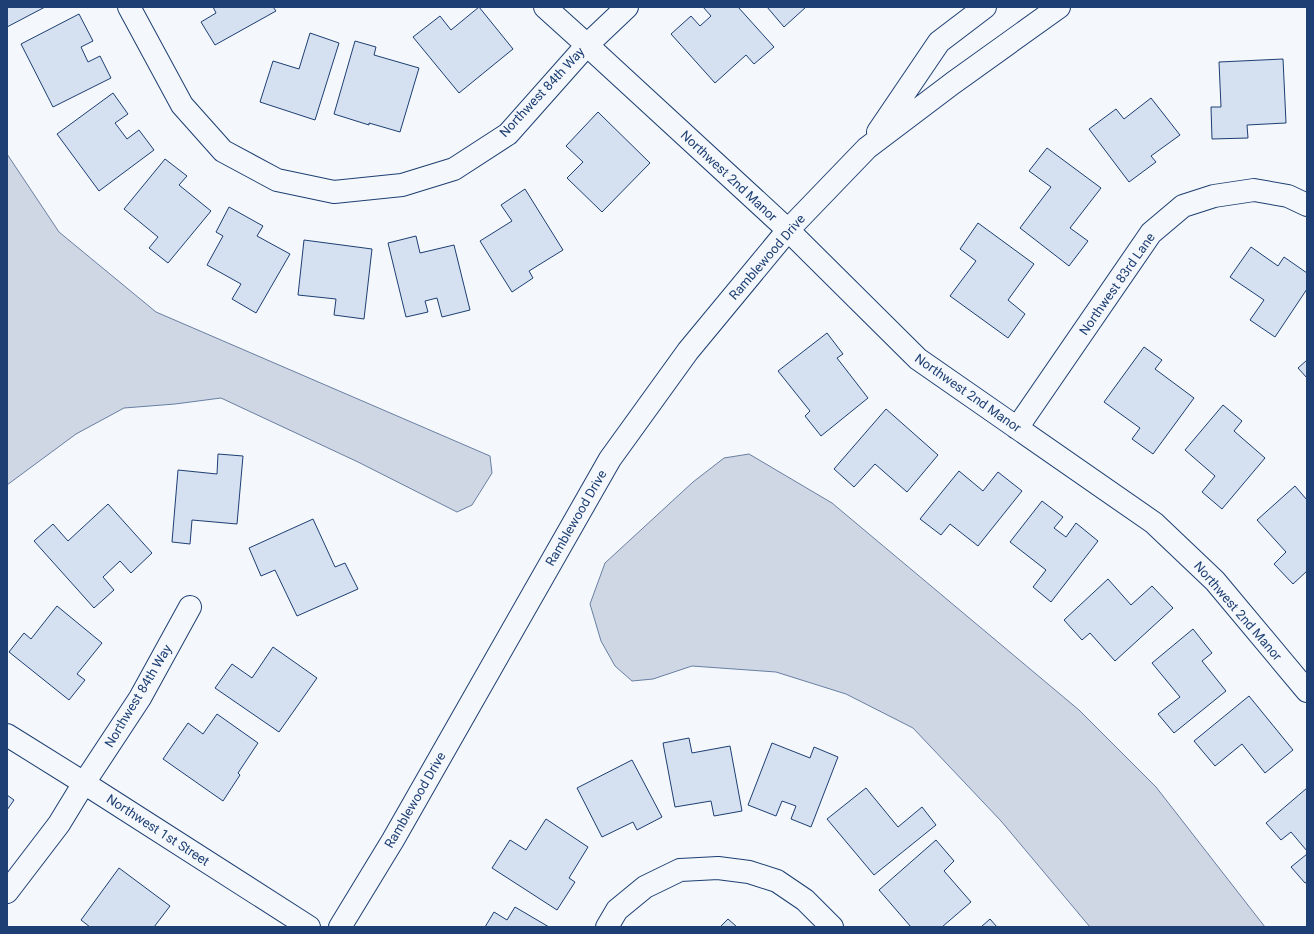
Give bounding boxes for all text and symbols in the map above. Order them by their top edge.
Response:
street label: Northwest 84th Way [496,44,588,140]
street label: Northwest 2nd Manor [678,128,781,225]
street label: Ramblewood Drive [726,211,808,303]
street label: Northwest 83rd Lane [1076,230,1158,338]
street label: Northwest 2nd Manor [912,351,1024,436]
street label: Ramblewood Drive [542,467,610,569]
street label: Northwest 2nd Manor [1191,558,1285,664]
street label: Northwest 84th Way [101,642,175,750]
street label: Ramblewood Drive [381,749,449,851]
street label: Northwest 1st Street [104,791,212,869]

